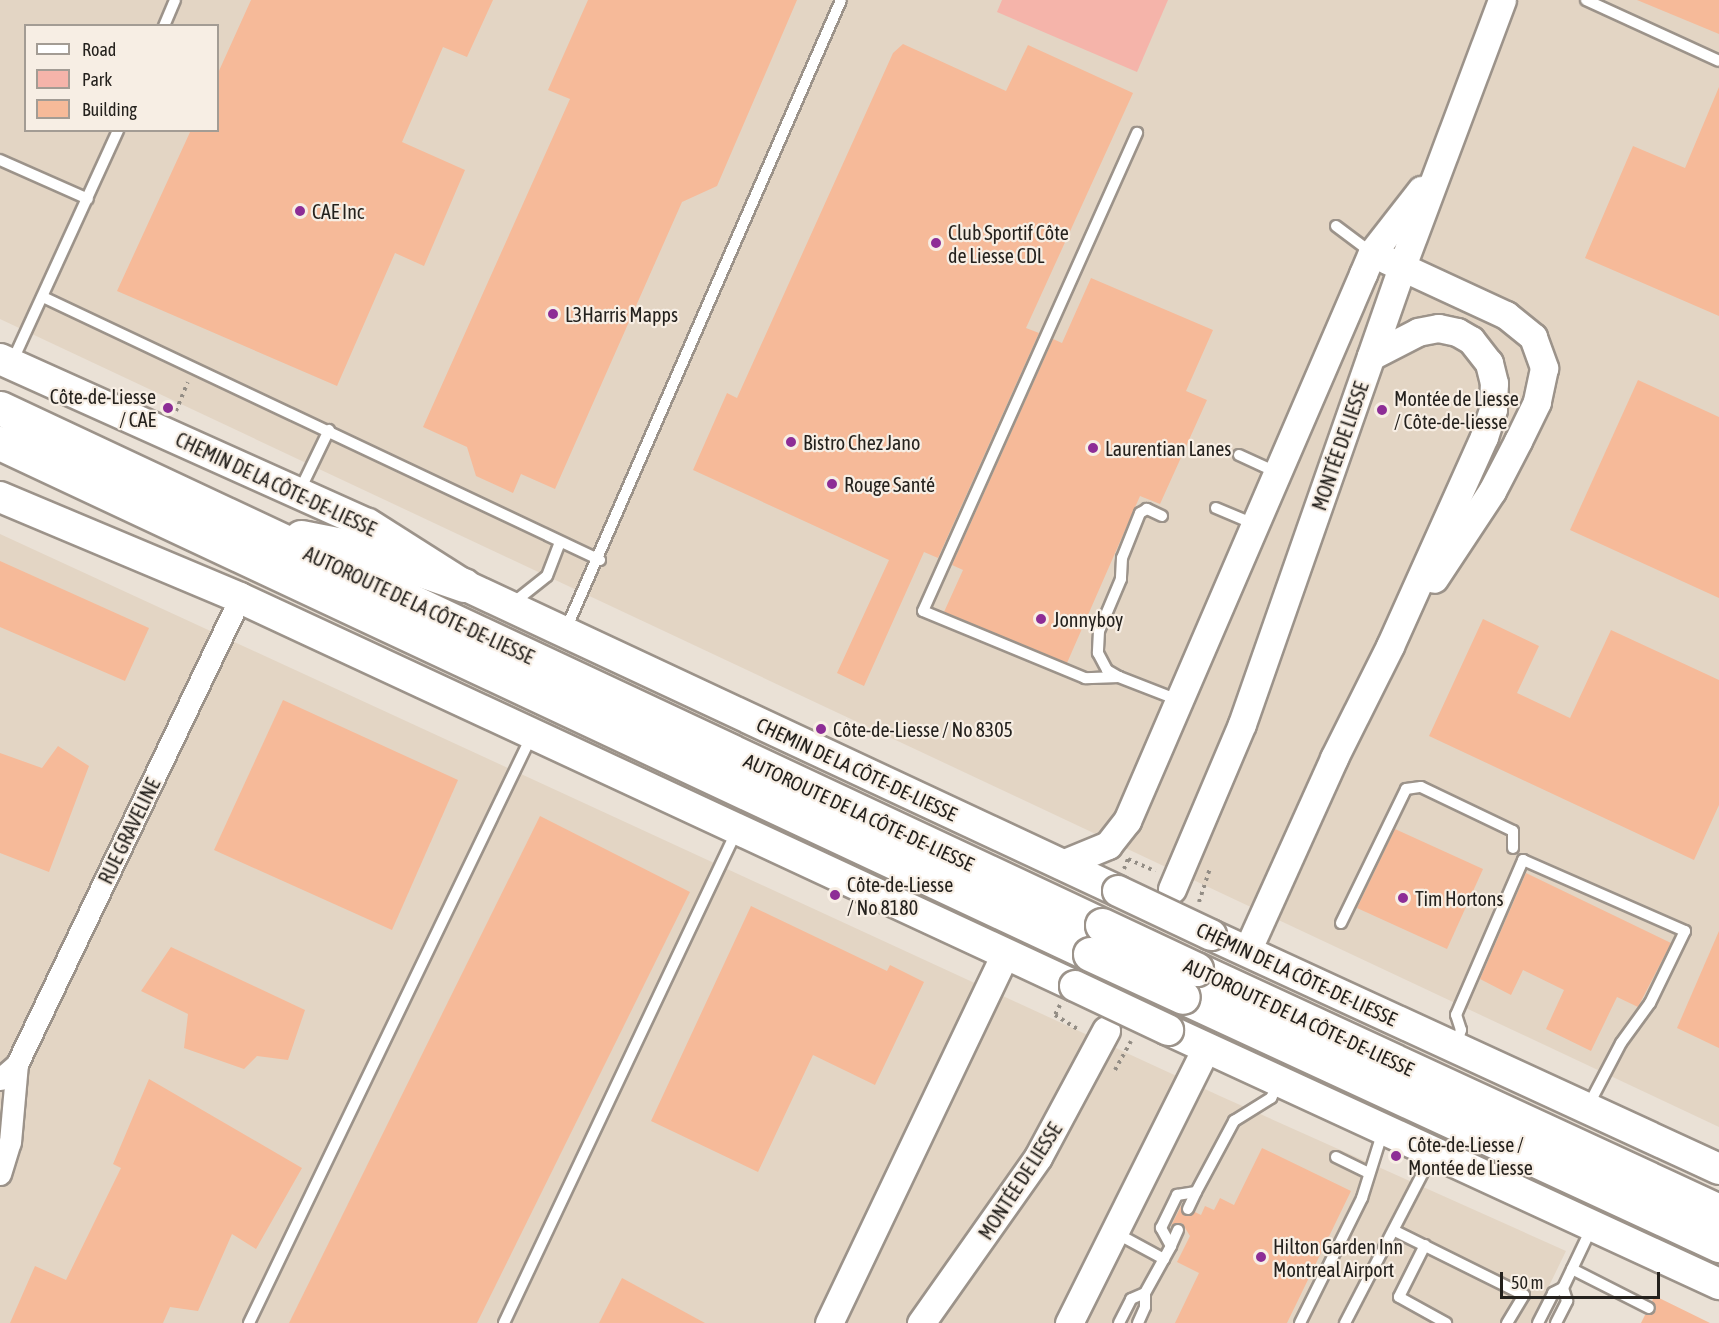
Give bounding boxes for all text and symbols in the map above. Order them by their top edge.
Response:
legend [24,24,219,132]
text: Road [82,39,116,60]
text: Park [82,69,112,90]
text: Building [82,99,137,120]
place label: CAE Inc [312,199,364,223]
marker: CAE Inc [293,204,307,218]
place label: Club Sportif Côte de Liesse CDL [948,220,1069,267]
marker: Club Sportif Côte de Liesse CDL [929,236,943,250]
place label: L3Harris Mapps [565,302,678,326]
marker: L3Harris Mapps [546,307,560,321]
street label: MONTÉE DE LIESSE [1307,378,1373,514]
place label: Côte-de-Liesse / CAE [50,384,156,431]
place label: Montée de Liesse / Côte-de-liesse [1394,386,1519,433]
marker: Côte-de-Liesse / CAE [161,401,175,415]
marker: Montée de Liesse / Côte-de-liesse [1375,403,1389,417]
street label: CHEMIN DE LA CÔTE-DE-LIESSE [172,427,380,541]
place label: Bistro Chez Jano [803,430,920,454]
marker: Bistro Chez Jano [784,435,798,449]
place label: Laurentian Lanes [1105,436,1231,460]
marker: Laurentian Lanes [1086,441,1100,455]
place label: Rouge Santé [844,472,935,496]
marker: Rouge Santé [825,477,839,491]
street label: AUTOROUTE DE LA CÔTE-DE-LIESSE [300,541,538,669]
place label: Jonnyboy [1053,607,1123,631]
marker: Jonnyboy [1034,612,1048,626]
street label: CHEMIN DE LA CÔTE-DE-LIESSE [753,712,961,826]
place label: Côte-de-Liesse / No 8305 [833,717,1013,741]
marker: Côte-de-Liesse / No 8305 [814,722,828,736]
street label: AUTOROUTE DE LA CÔTE-DE-LIESSE [740,748,978,876]
street label: RUE GRAVELINE [93,774,165,888]
place label: Côte-de-Liesse / No 8180 [847,872,953,919]
place label: Tim Hortons [1415,886,1504,910]
marker: Côte-de-Liesse / No 8180 [828,888,842,902]
marker: Tim Hortons [1396,891,1410,905]
street label: CHEMIN DE LA CÔTE-DE-LIESSE [1193,917,1401,1031]
street label: AUTOROUTE DE LA CÔTE-DE-LIESSE [1180,953,1418,1081]
street label: MONTÉE DE LIESSE [973,1118,1067,1244]
place label: Côte-de-Liesse / Montée de Liesse [1408,1132,1533,1179]
marker: Côte-de-Liesse / Montée de Liesse [1389,1149,1403,1163]
place label: Hilton Garden Inn Montreal Airport [1273,1234,1403,1281]
marker: Hilton Garden Inn Montreal Airport [1254,1250,1268,1264]
scale bar [1503,1260,1664,1298]
text: 50 m [1511,1272,1543,1293]

